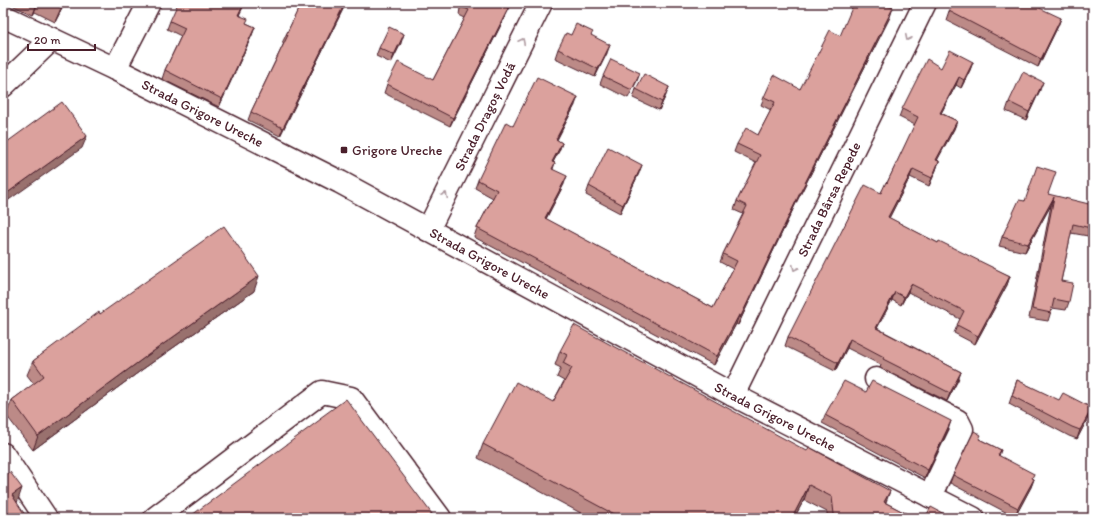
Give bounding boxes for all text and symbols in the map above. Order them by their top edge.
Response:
scale bar [28,26,95,52]
text: 20 m [34,33,61,47]
one-way arrow [905,34,913,41]
one-way arrow [517,38,525,45]
street label: Strada Dragoș Vodă [450,58,519,174]
street label: Strada Grigore Ureche [139,75,267,151]
street label: Strada Bârsa Repede [794,139,864,259]
place label: Grigore Ureche [352,142,443,159]
marker: Grigore Ureche [339,145,349,155]
one-way arrow [440,192,448,199]
street label: Strada Grigore Ureche [427,224,553,303]
one-way arrow [792,263,800,271]
street label: Strada Grigore Ureche [712,378,839,455]

